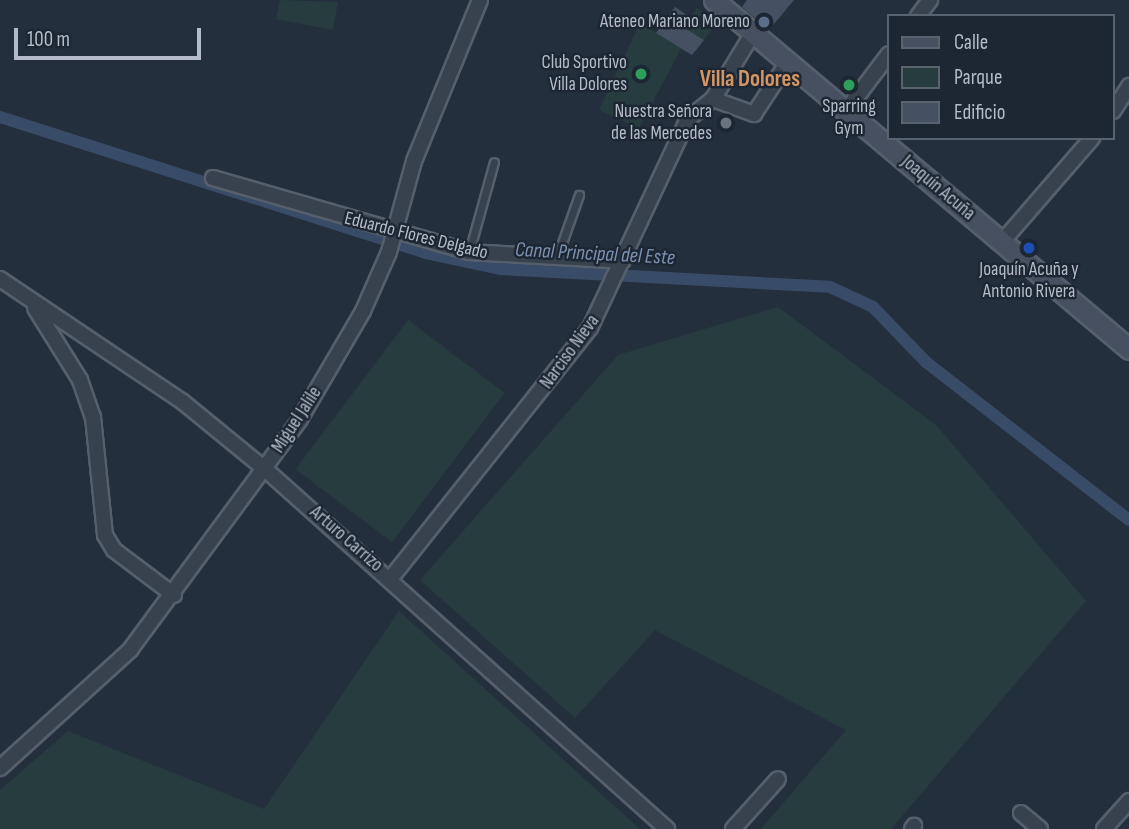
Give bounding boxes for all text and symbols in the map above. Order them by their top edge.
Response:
place label: Ateneo Mariano Moreno [600,11,750,33]
scale bar [18,14,205,58]
marker: Ateneo Mariano Moreno [756,14,772,30]
legend [888,14,1115,140]
text: 100 m [27,27,70,52]
text: Calle [954,30,988,55]
place label: Club Sportivo Villa Dolores [541,52,627,96]
district label: Villa Dolores [700,65,800,93]
text: Parque [954,65,1002,90]
marker: Club Sportivo Villa Dolores [633,66,649,82]
marker: Sparring Gym [841,77,857,93]
place label: Sparring Gym [822,96,876,140]
text: Edificio [954,100,1005,125]
place label: Nuestra Señora de las Mercedes [611,101,712,145]
marker: Nuestra Señora de las Mercedes [718,115,734,131]
street label: Joaquín Acuña [897,151,979,225]
street label: Eduardo Flores Delgado [342,207,490,265]
water label: Canal Principal del Este [514,237,676,271]
marker: Joaquín Acuña y Antonio Rivera [1021,240,1037,256]
place label: Joaquín Acuña y Antonio Rivera [979,259,1079,303]
street label: Narciso Nieva [535,310,605,394]
street label: Miguel Jalile [267,383,327,457]
street label: Arturo Carrizo [305,501,387,577]

